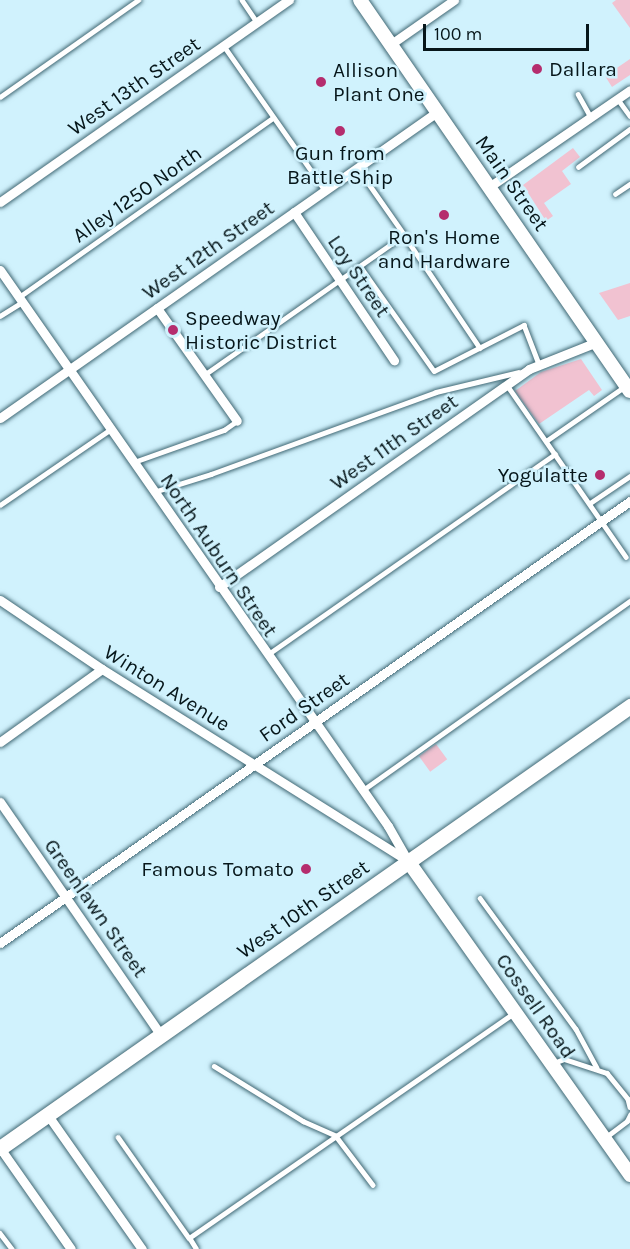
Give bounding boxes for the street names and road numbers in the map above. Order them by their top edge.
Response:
street label: West 13th Street [63,31,205,141]
street label: Main Street [470,130,554,236]
street label: Alley 1250 North [68,140,206,248]
street label: West 12th Street [137,195,279,305]
street label: Loy Street [322,230,396,322]
street label: West 11th Street [325,389,463,495]
street label: North Auburn Street [155,468,283,642]
street label: Winton Avenue [99,639,235,737]
street label: Ford Street [254,667,354,747]
street label: Greenlawn Street [39,834,153,982]
street label: West 10th Street [232,854,374,964]
street label: Cossell Road [491,949,581,1063]

